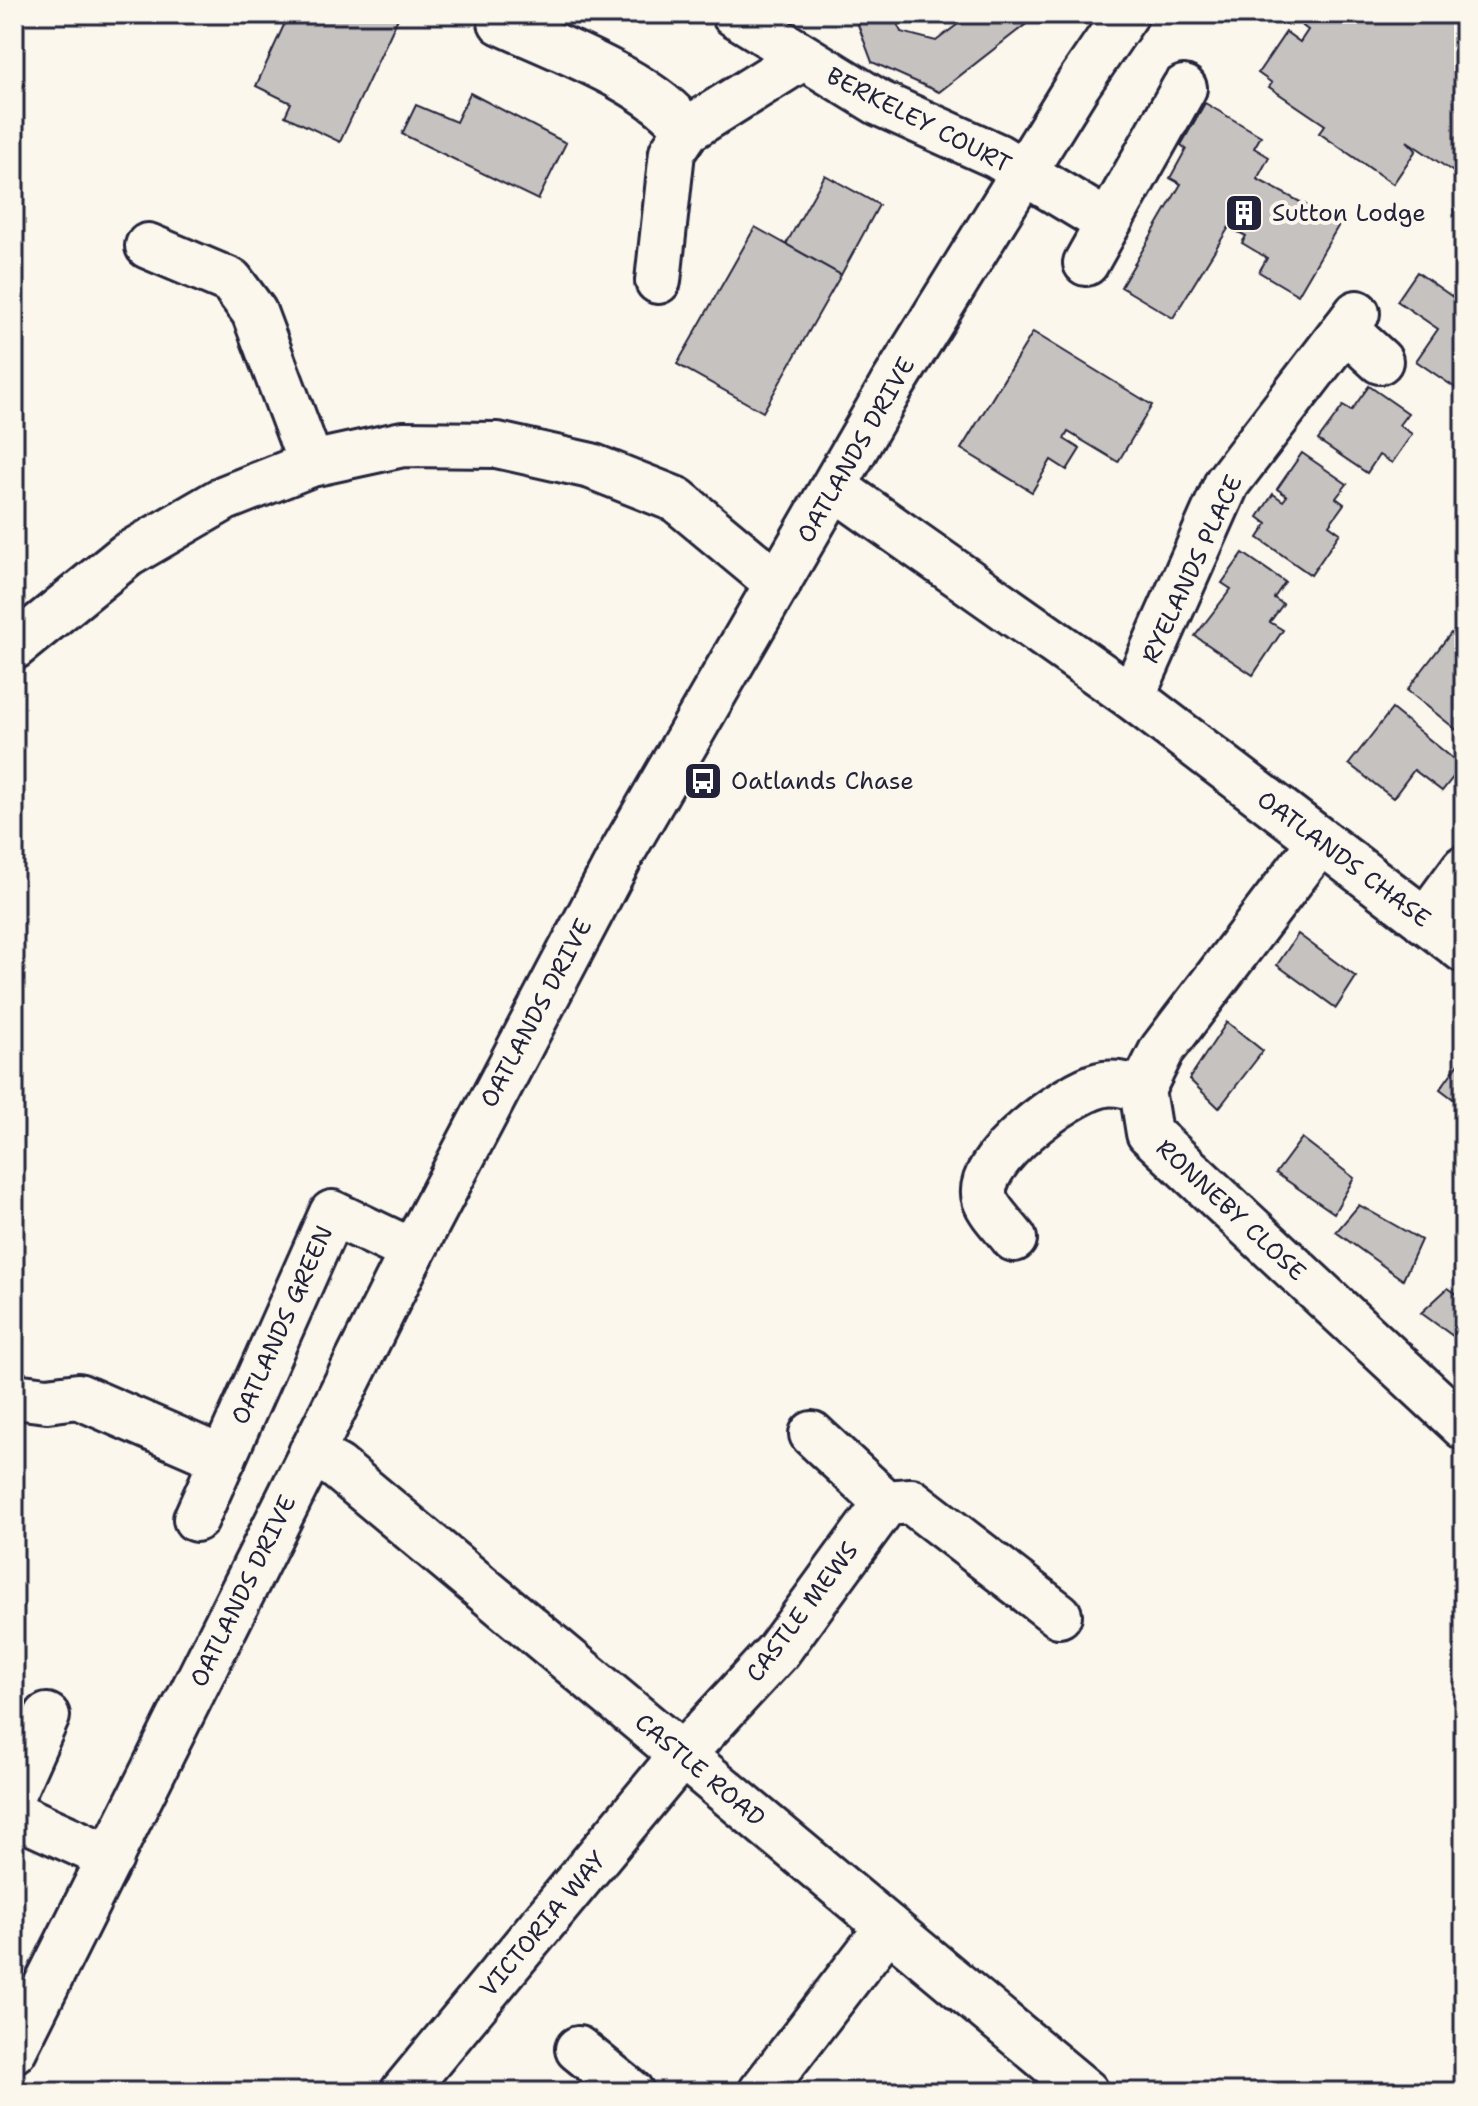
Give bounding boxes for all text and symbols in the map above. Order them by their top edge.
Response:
street label: BERKELEY COURT [821,60,1017,180]
building icon: Sutton Lodge [1223,192,1265,234]
place label: Sutton Lodge [1272,197,1426,229]
street label: OATLANDS DRIVE [790,351,922,549]
street label: RYELANDS PLACE [1134,470,1250,668]
bus stop icon: Oatlands Chase [682,760,724,802]
place label: Oatlands Chase [731,765,914,797]
street label: OATLANDS CHASE [1251,783,1437,935]
street label: OATLANDS DRIVE [473,913,599,1113]
street label: RONNEBY CLOSE [1149,1132,1313,1288]
street label: OATLANDS GREEN [224,1221,340,1429]
street label: OATLANDS DRIVE [183,1490,303,1692]
street label: CASTLE MEWS [739,1535,865,1689]
street label: CASTLE ROAD [628,1706,772,1834]
street label: VICTORIA WAY [473,1844,614,2004]

